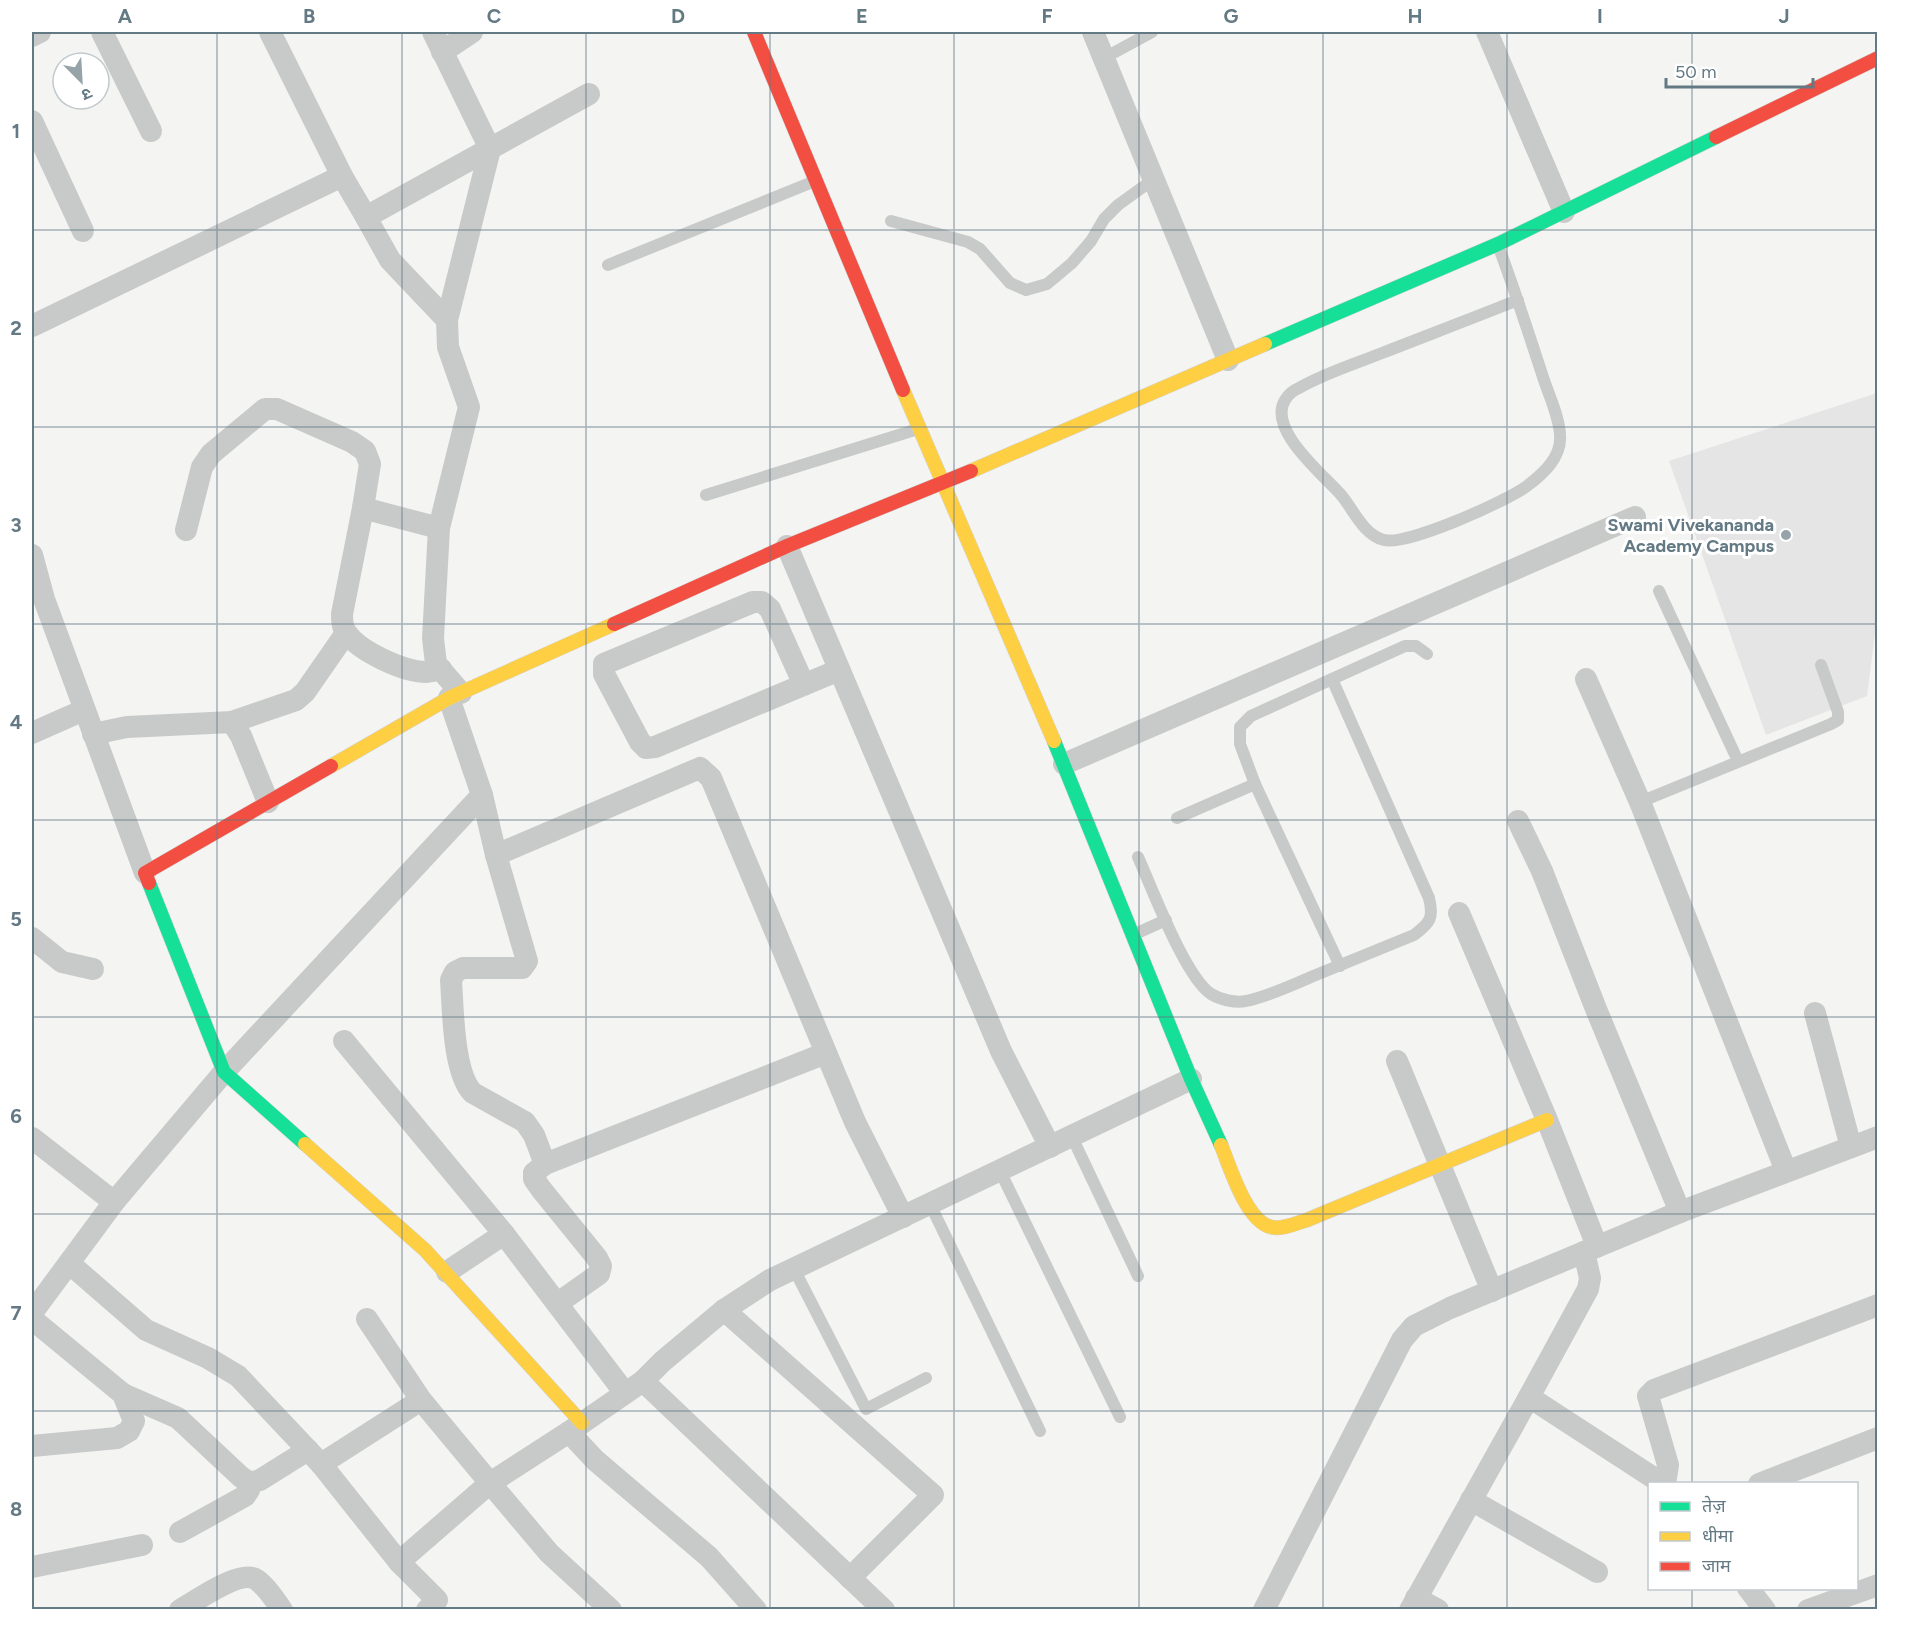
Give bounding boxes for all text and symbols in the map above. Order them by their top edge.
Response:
text: A [118,4,133,28]
text: B [303,4,315,28]
text: C [487,4,501,28]
text: D [671,4,685,28]
text: E [856,4,868,28]
text: F [1041,4,1053,28]
text: G [1224,4,1239,28]
text: H [1408,4,1423,28]
text: I [1597,4,1603,28]
text: J [1778,4,1790,28]
north arrow [51,51,111,111]
scale bar [1666,51,1813,89]
text: 50 m [1675,61,1717,83]
text: उ [78,84,95,105]
text: 1 [12,119,20,143]
text: 2 [10,316,22,340]
text: 3 [10,513,22,537]
place label: Swami Vivekananda Academy Campus [1607,514,1775,557]
marker: Swami Vivekananda Academy Campus [1779,528,1793,542]
text: 4 [10,710,23,734]
text: 5 [10,907,22,931]
text: 6 [10,1104,22,1128]
text: 7 [10,1301,22,1325]
legend [1648,1482,1858,1590]
text: तेज़ [1702,1495,1726,1517]
text: 8 [10,1497,22,1521]
text: धीमा [1702,1525,1733,1547]
text: जाम [1702,1555,1732,1577]

